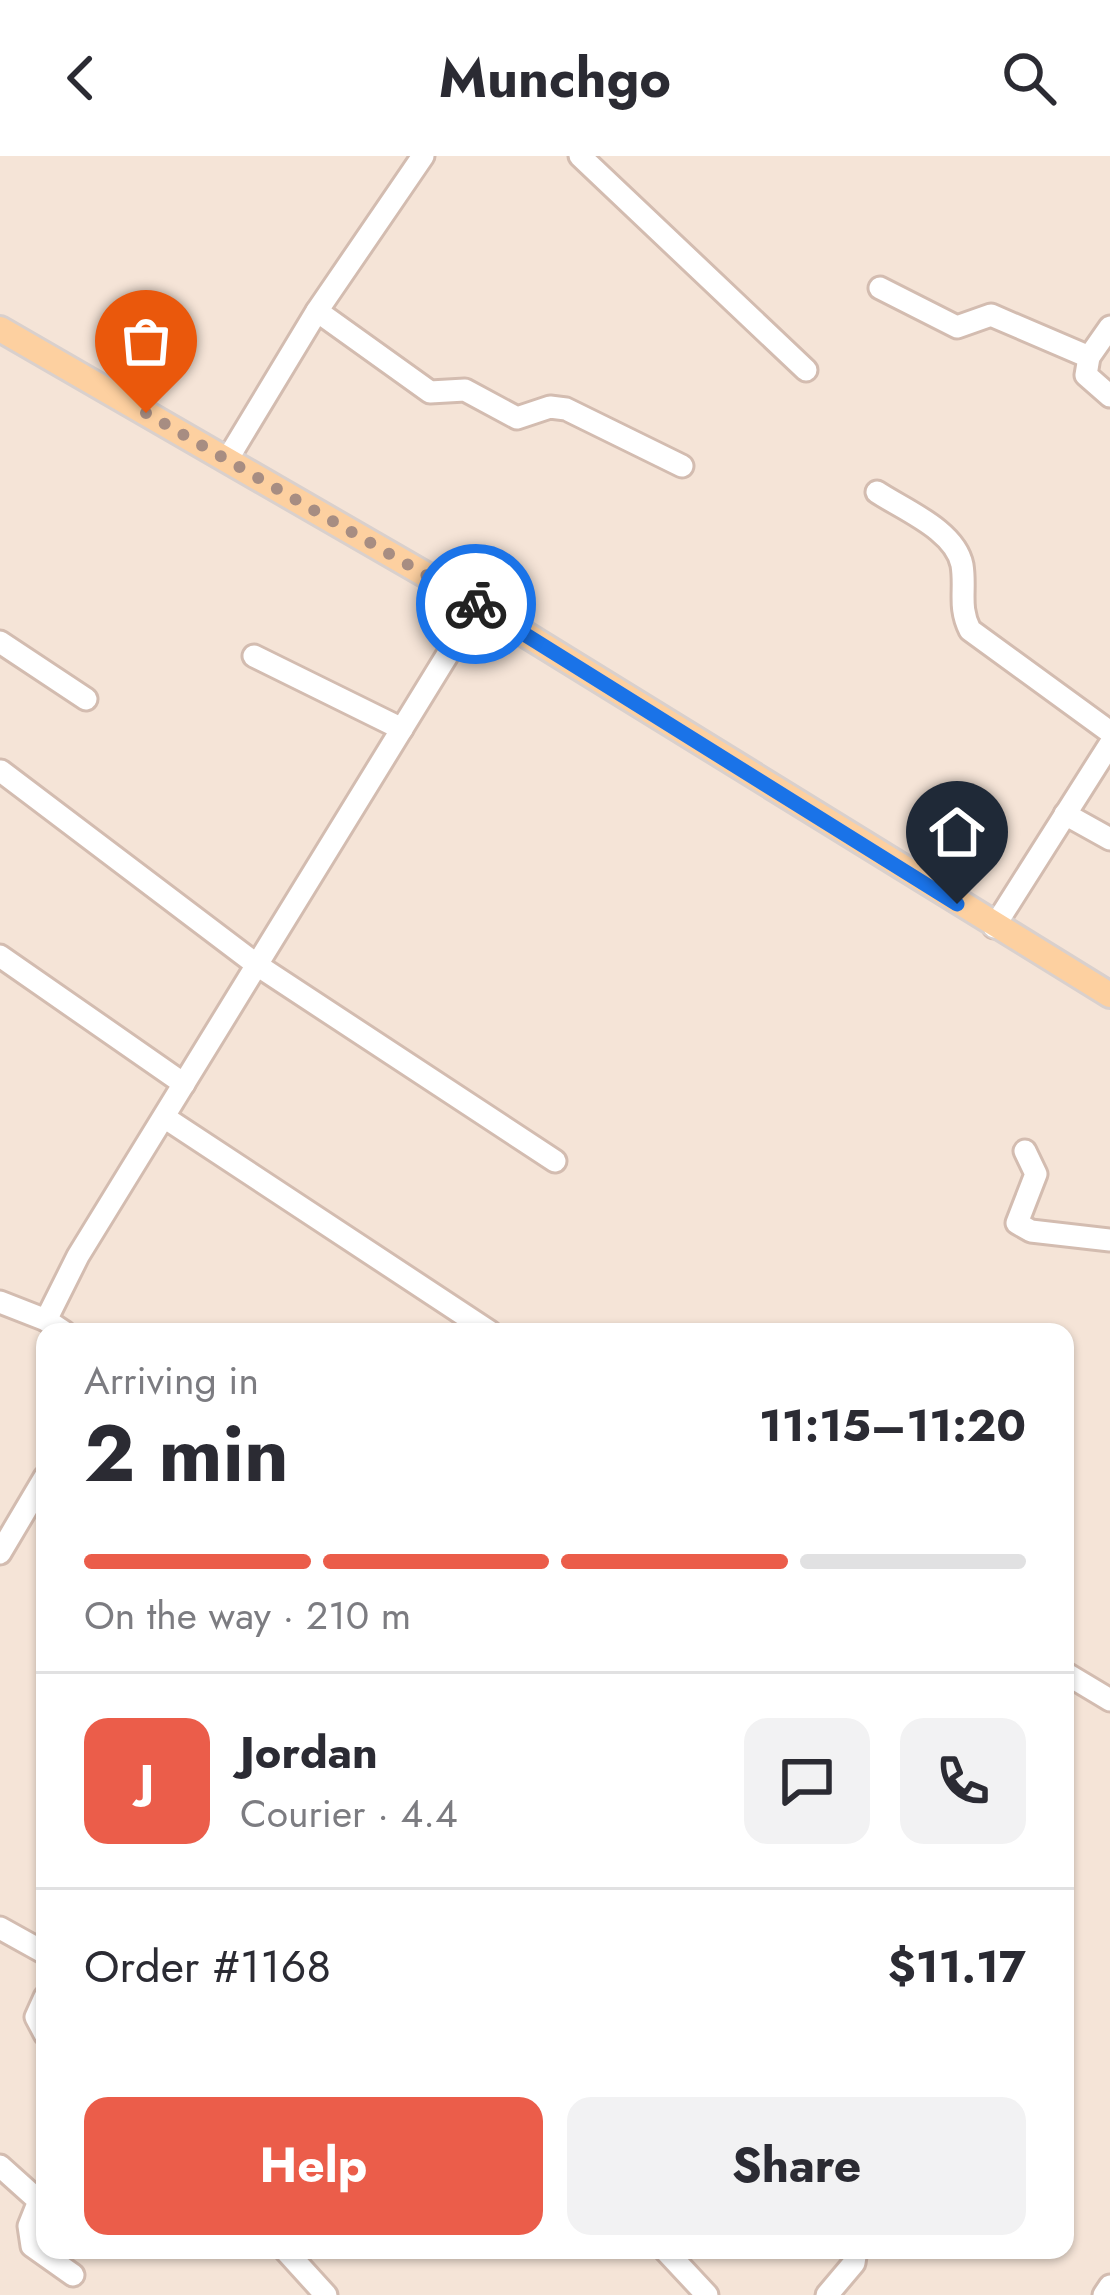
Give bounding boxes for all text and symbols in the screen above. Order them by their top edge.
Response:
text: Munchgo [439,39,671,117]
icon: back [48,45,114,111]
icon: search [996,45,1062,111]
pin [95,290,197,413]
icon: bag [113,308,179,374]
courier [416,544,536,664]
icon: bike [443,571,509,637]
pin [906,781,1008,904]
icon: home [924,799,990,865]
text: Arriving in [84,1352,259,1409]
text: 11:15–11:20 [759,1393,1026,1458]
text: 2 min [84,1398,289,1510]
text: On the way · 210 m [84,1587,411,1644]
button: chat [744,1718,870,1844]
button: phone [900,1718,1026,1844]
text: Jordan [240,1720,378,1785]
text: J [140,1748,154,1813]
text: Courier · 4.4 [240,1785,458,1842]
text: Order #1168 [84,1934,331,1999]
text: $11.17 [888,1934,1026,1999]
button: Help [84,2097,543,2235]
button: Share [567,2097,1026,2235]

